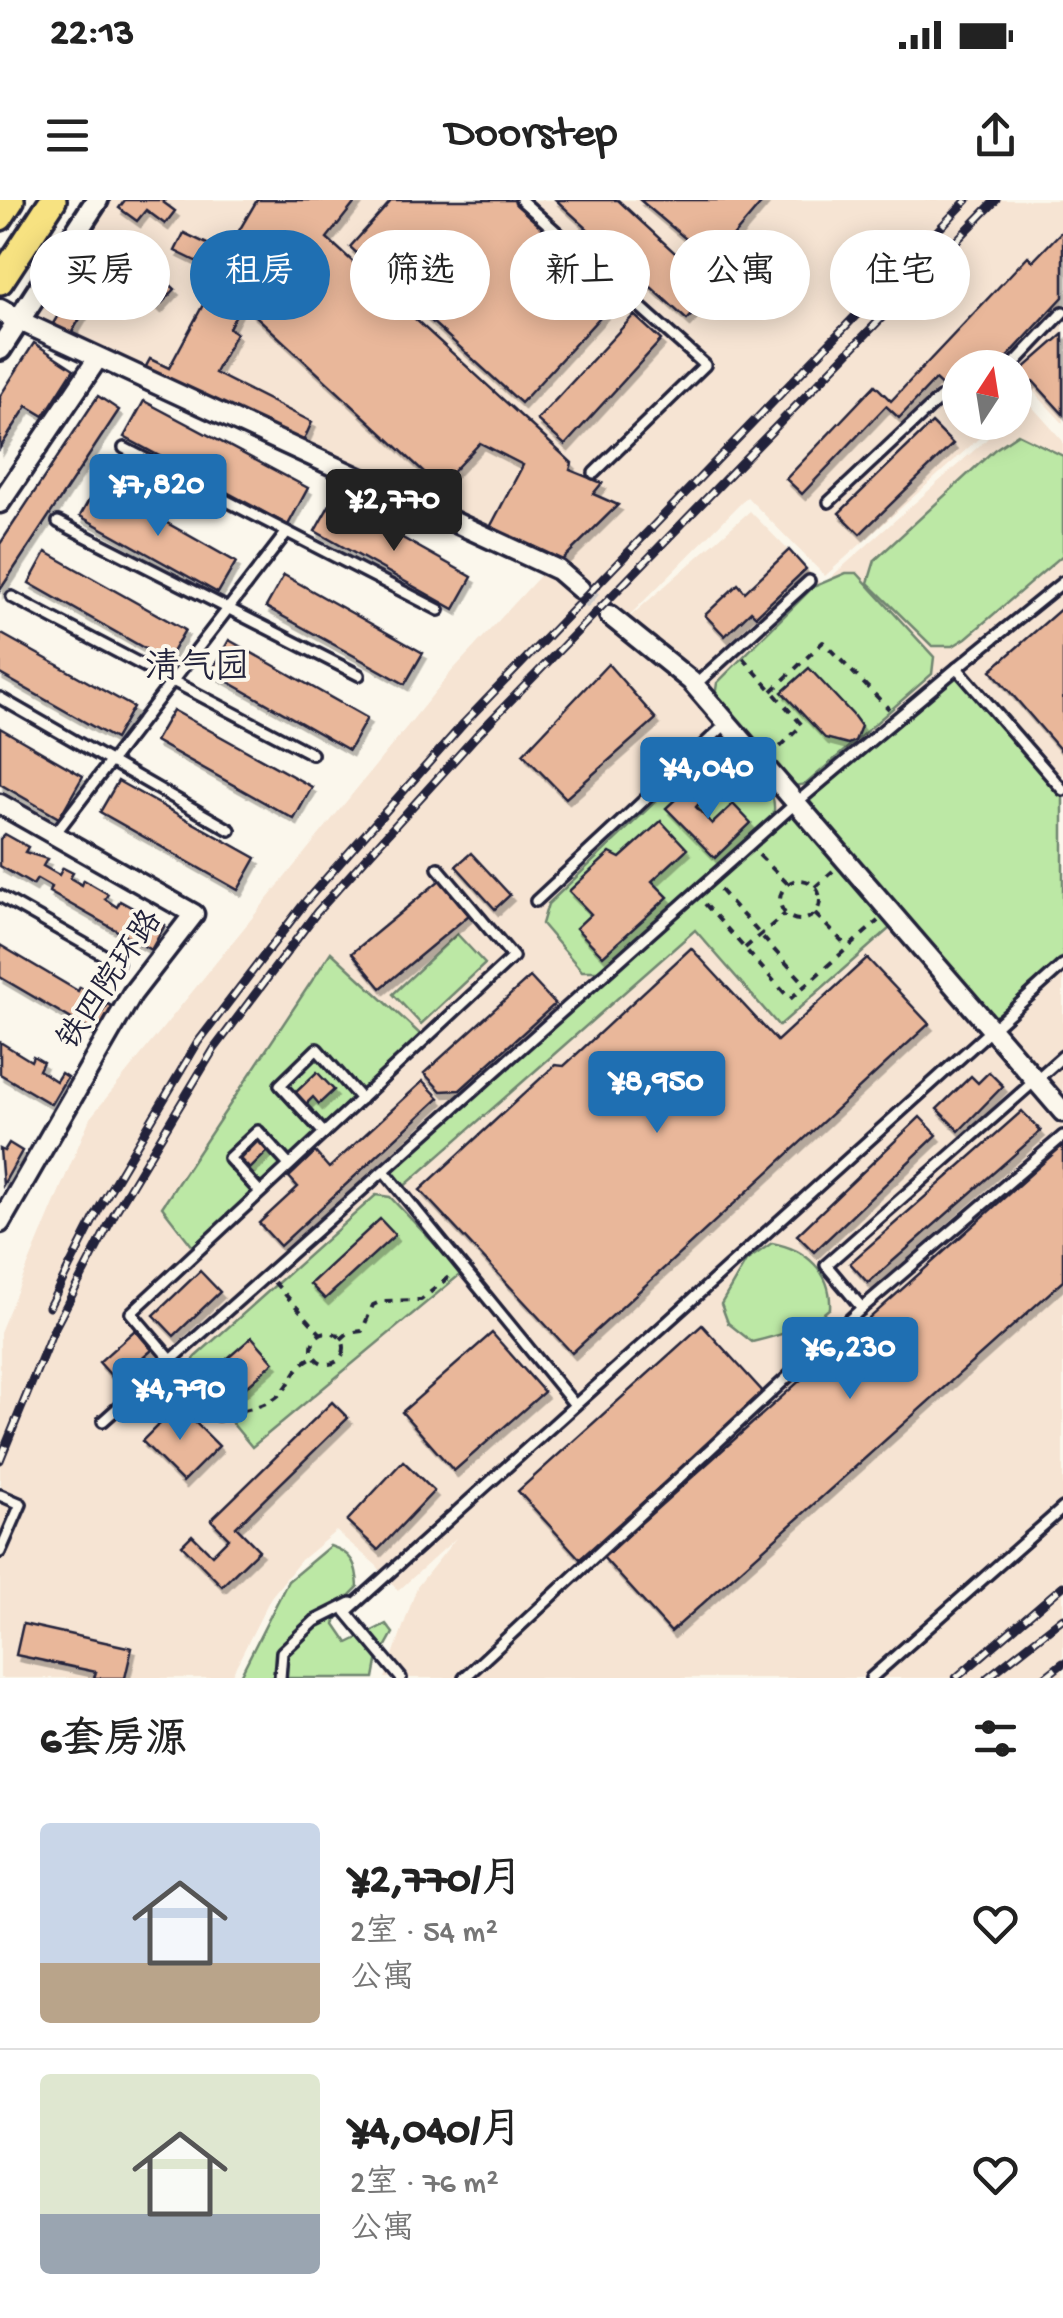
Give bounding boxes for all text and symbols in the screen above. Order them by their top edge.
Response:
text: 22:13 [50,13,134,57]
icon: menu [40,108,95,163]
icon: share [968,108,1023,163]
text: Doorstep [445,109,618,162]
chip: 买房 [30,230,170,320]
chip: 租房 [190,230,330,320]
chip: 筛选 [350,230,490,320]
chip: 新上 [510,230,650,320]
chip: 公寓 [670,230,810,320]
chip: 住宅 [830,230,970,320]
north arrow [942,350,1032,440]
map controls [942,350,1032,440]
pin: ¥7,820 [77,454,239,539]
text: ¥7,820 [112,467,204,505]
pin: ¥2,770 [313,469,475,554]
text: ¥2,770 [348,482,440,520]
district label: 清气园 [144,647,250,691]
pin: ¥4,040 [627,737,789,822]
text: ¥4,040 [662,750,754,788]
street label: 铁四院环路 [50,903,172,1058]
pin: ¥8,950 [576,1051,738,1136]
text: ¥8,950 [610,1064,704,1102]
pin: ¥6,230 [769,1317,931,1402]
text: ¥6,230 [804,1330,896,1368]
pin: ¥4,790 [99,1358,261,1443]
text: ¥4,790 [135,1371,225,1409]
icon: filters [968,1711,1023,1766]
text: 6套房源 [40,1719,187,1768]
text: ¥2,770/月 [350,1858,523,1907]
icon: home [120,1863,240,1983]
icon: heart [968,1896,1023,1951]
text: 2室 · 54 m² [350,1915,498,1953]
text: 公寓 [350,1961,414,1999]
text: ¥4,040/月 [350,2109,522,2158]
icon: home [120,2114,240,2234]
icon: heart [968,2147,1023,2202]
text: 2室 · 76 m² [350,2166,499,2204]
text: 公寓 [350,2212,414,2250]

